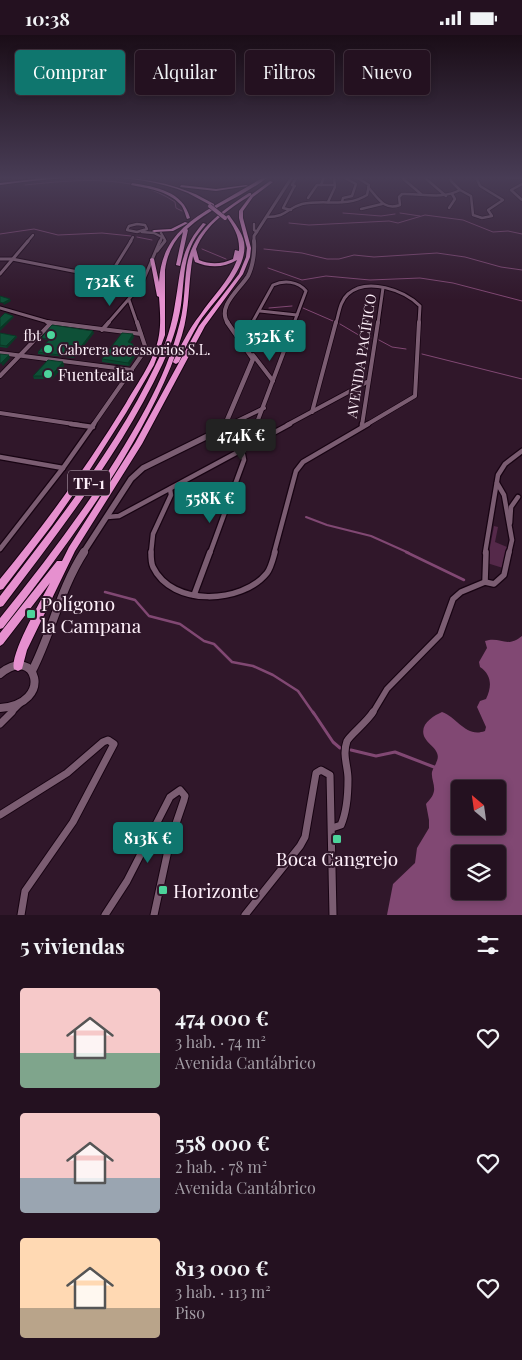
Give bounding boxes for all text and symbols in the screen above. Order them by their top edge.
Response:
text: 10:38 [25,5,70,31]
chip: Comprar [15,50,125,95]
chip: Alquilar [135,50,235,95]
chip: Filtros [245,50,334,95]
chip: Nuevo [344,50,430,95]
pin: 732K € [69,265,151,307]
text: 732K € [86,270,134,291]
street label: AVENIDA PACÍFICO [342,293,380,420]
pin: 352K € [229,319,311,362]
text: 352K € [246,325,294,346]
place label: fbt [24,326,42,345]
marker: fbt [45,329,57,341]
place label: Cabrera accessorios S.L. [58,340,211,359]
marker: Cabrera accessorios S.L. [42,343,54,355]
place label: Fuentealta [58,364,134,385]
marker: Fuentealta [42,368,54,380]
pin: 474K € [200,419,282,461]
text: 474K € [217,424,265,445]
road number: TF-1 [68,471,110,495]
pin: 558K € [169,481,251,524]
text: 558K € [186,487,234,508]
place label: Polígono la Campana [41,590,142,638]
marker: Polígono la Campana [25,608,37,620]
north arrow [451,780,506,835]
map controls [451,780,506,900]
pin: 813K € [107,821,189,864]
text: 813K € [124,827,172,848]
marker: Boca Cangrejo [331,833,343,845]
place label: Boca Cangrejo [276,845,398,871]
button: layers [451,845,506,900]
place label: Horizonte [173,877,259,903]
marker: Horizonte [157,884,169,896]
text: 5 viviendas [20,931,125,959]
icon: filters [474,931,502,959]
text: 474 000 € [175,1003,269,1031]
icon: home [60,1008,120,1068]
icon: heart [474,1024,502,1052]
text: 3 hab. · 74 m² [175,1031,266,1052]
text: Avenida Cantábrico [175,1052,316,1073]
text: 558 000 € [175,1128,270,1156]
icon: home [60,1133,120,1193]
icon: heart [474,1149,502,1177]
text: 2 hab. · 78 m² [175,1156,267,1177]
text: Avenida Cantábrico [175,1177,316,1198]
text: 813 000 € [175,1253,269,1281]
icon: home [60,1258,120,1318]
icon: heart [474,1274,502,1302]
text: 3 hab. · 113 m² [175,1281,271,1302]
text: Piso [175,1302,205,1323]

